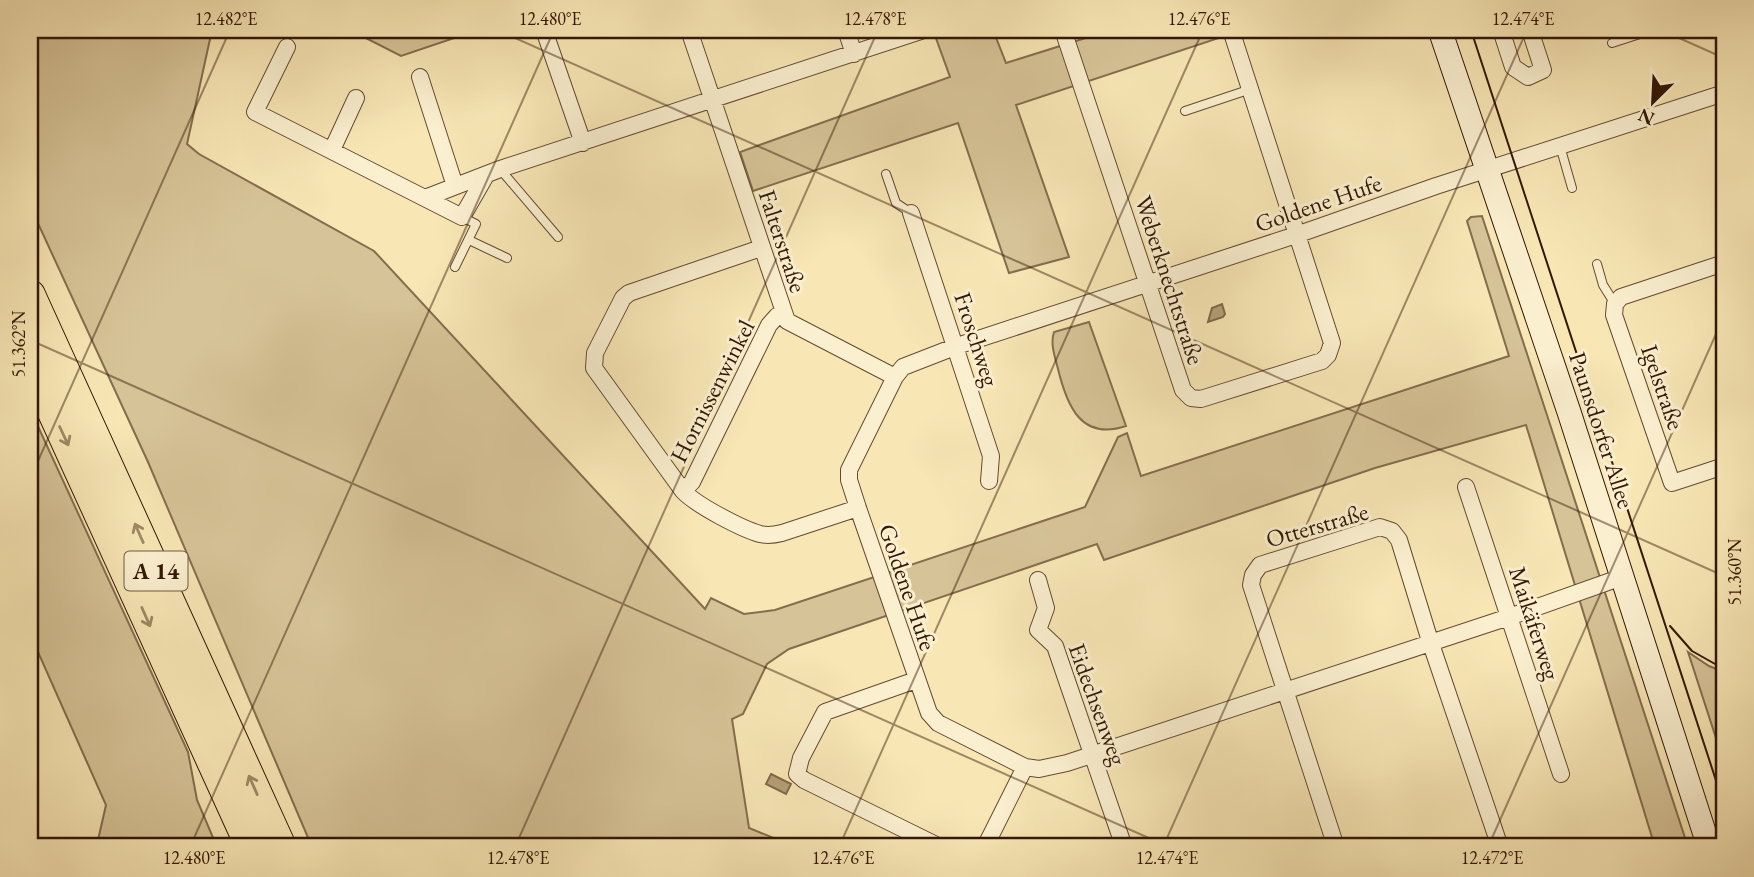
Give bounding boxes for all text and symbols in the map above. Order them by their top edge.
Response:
text: 12.482°E [195,7,257,30]
text: 12.480°E [519,7,581,30]
text: 12.478°E [844,7,906,30]
text: 12.476°E [1168,7,1230,30]
text: 12.474°E [1492,7,1554,30]
north arrow [1618,66,1688,136]
text: N [1634,102,1658,132]
street label: Goldene Hufe [1251,167,1385,239]
street label: Falterstraße [752,186,814,296]
street label: Weberknechtstraße [1128,192,1212,368]
street label: Froschweg [947,288,1007,390]
text: 51.362°N [7,310,30,377]
street label: Hornissenwinkel [663,314,761,468]
street label: Igelstraße [1634,340,1692,434]
street label: Paunsdorfer Allee [1562,348,1642,512]
one-way arrow [58,425,71,446]
street label: Otterstraße [1262,496,1372,554]
street label: Goldene Hufe [872,520,944,654]
one-way arrow [132,523,145,545]
text: 51.360°N [1723,538,1746,605]
road number: A 14 [124,552,188,590]
street label: Maikäferweg [1502,562,1568,684]
one-way arrow [140,606,153,627]
street label: Eidechsenweg [1062,639,1135,770]
one-way arrow [246,775,259,796]
text: 12.480°E [163,846,225,869]
text: 12.478°E [487,846,549,869]
text: 12.476°E [812,846,874,869]
text: 12.474°E [1136,846,1198,869]
text: 12.472°E [1461,846,1523,869]

